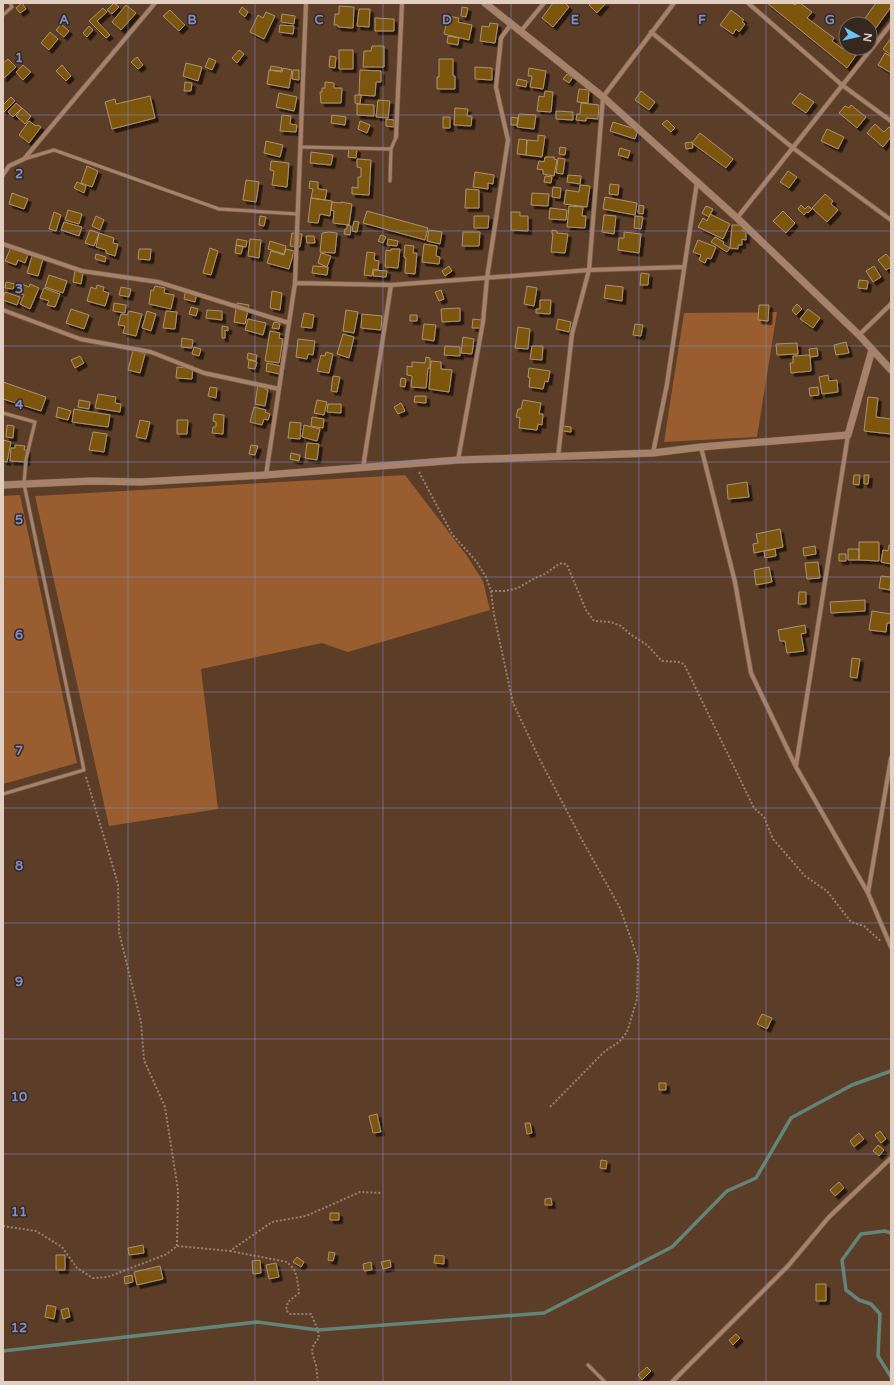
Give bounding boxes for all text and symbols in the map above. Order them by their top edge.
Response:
text: A [59,12,69,28]
text: B [187,12,197,28]
text: C [314,12,324,28]
text: D [442,12,452,28]
text: E [571,12,579,28]
text: F [698,12,706,28]
text: G [825,12,835,28]
north arrow [838,16,878,56]
text: N [860,32,874,43]
text: 1 [15,50,23,66]
text: 2 [15,166,23,182]
text: 3 [15,281,23,297]
text: 4 [15,397,24,413]
text: 5 [15,512,23,528]
text: 6 [15,627,23,643]
text: 7 [15,743,23,759]
text: 8 [15,858,23,874]
text: 9 [15,974,23,990]
text: 10 [11,1089,27,1105]
text: 11 [11,1204,27,1220]
text: 12 [11,1320,27,1336]

